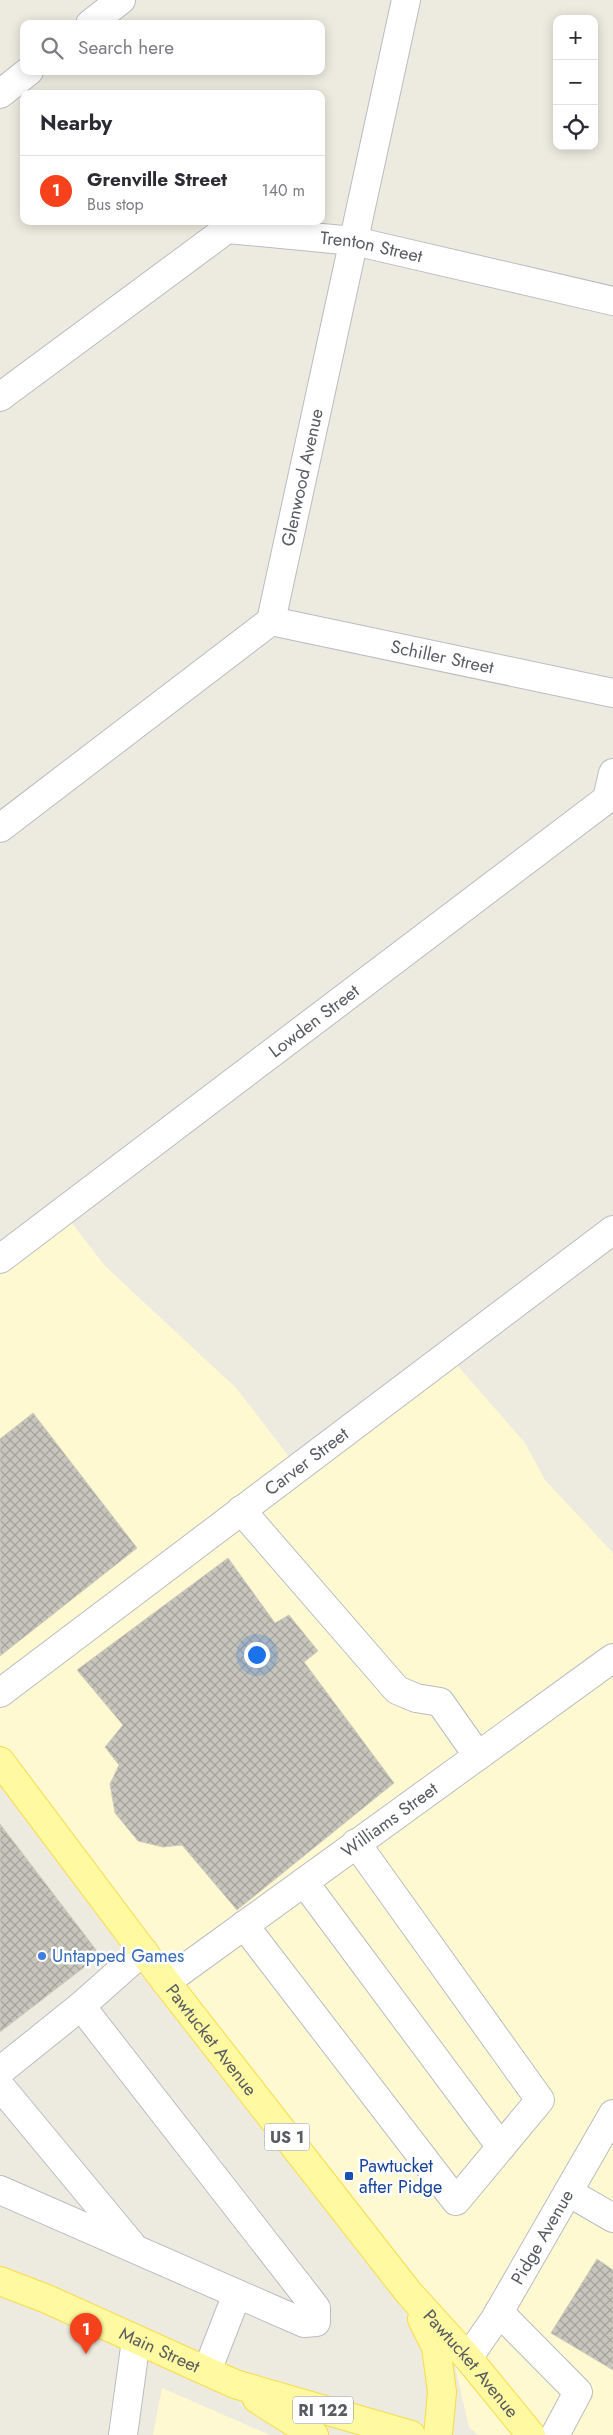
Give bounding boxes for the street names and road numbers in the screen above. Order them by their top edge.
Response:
street label: Trenton Street [319,225,426,270]
street label: Glenwood Avenue [275,406,330,549]
street label: Schiller Street [388,634,497,681]
street label: Lowden Street [263,978,365,1064]
street label: Carver Street [259,1421,354,1502]
street label: Williams Street [336,1776,444,1864]
street label: Pawtucket Avenue [159,1979,263,2101]
road number: US 1 [264,2124,310,2150]
street label: Pidge Avenue [504,2185,580,2289]
street label: Pawtucket Avenue [417,2304,525,2423]
street label: Main Street [115,2320,205,2380]
road number: RI 122 [293,2396,353,2424]

